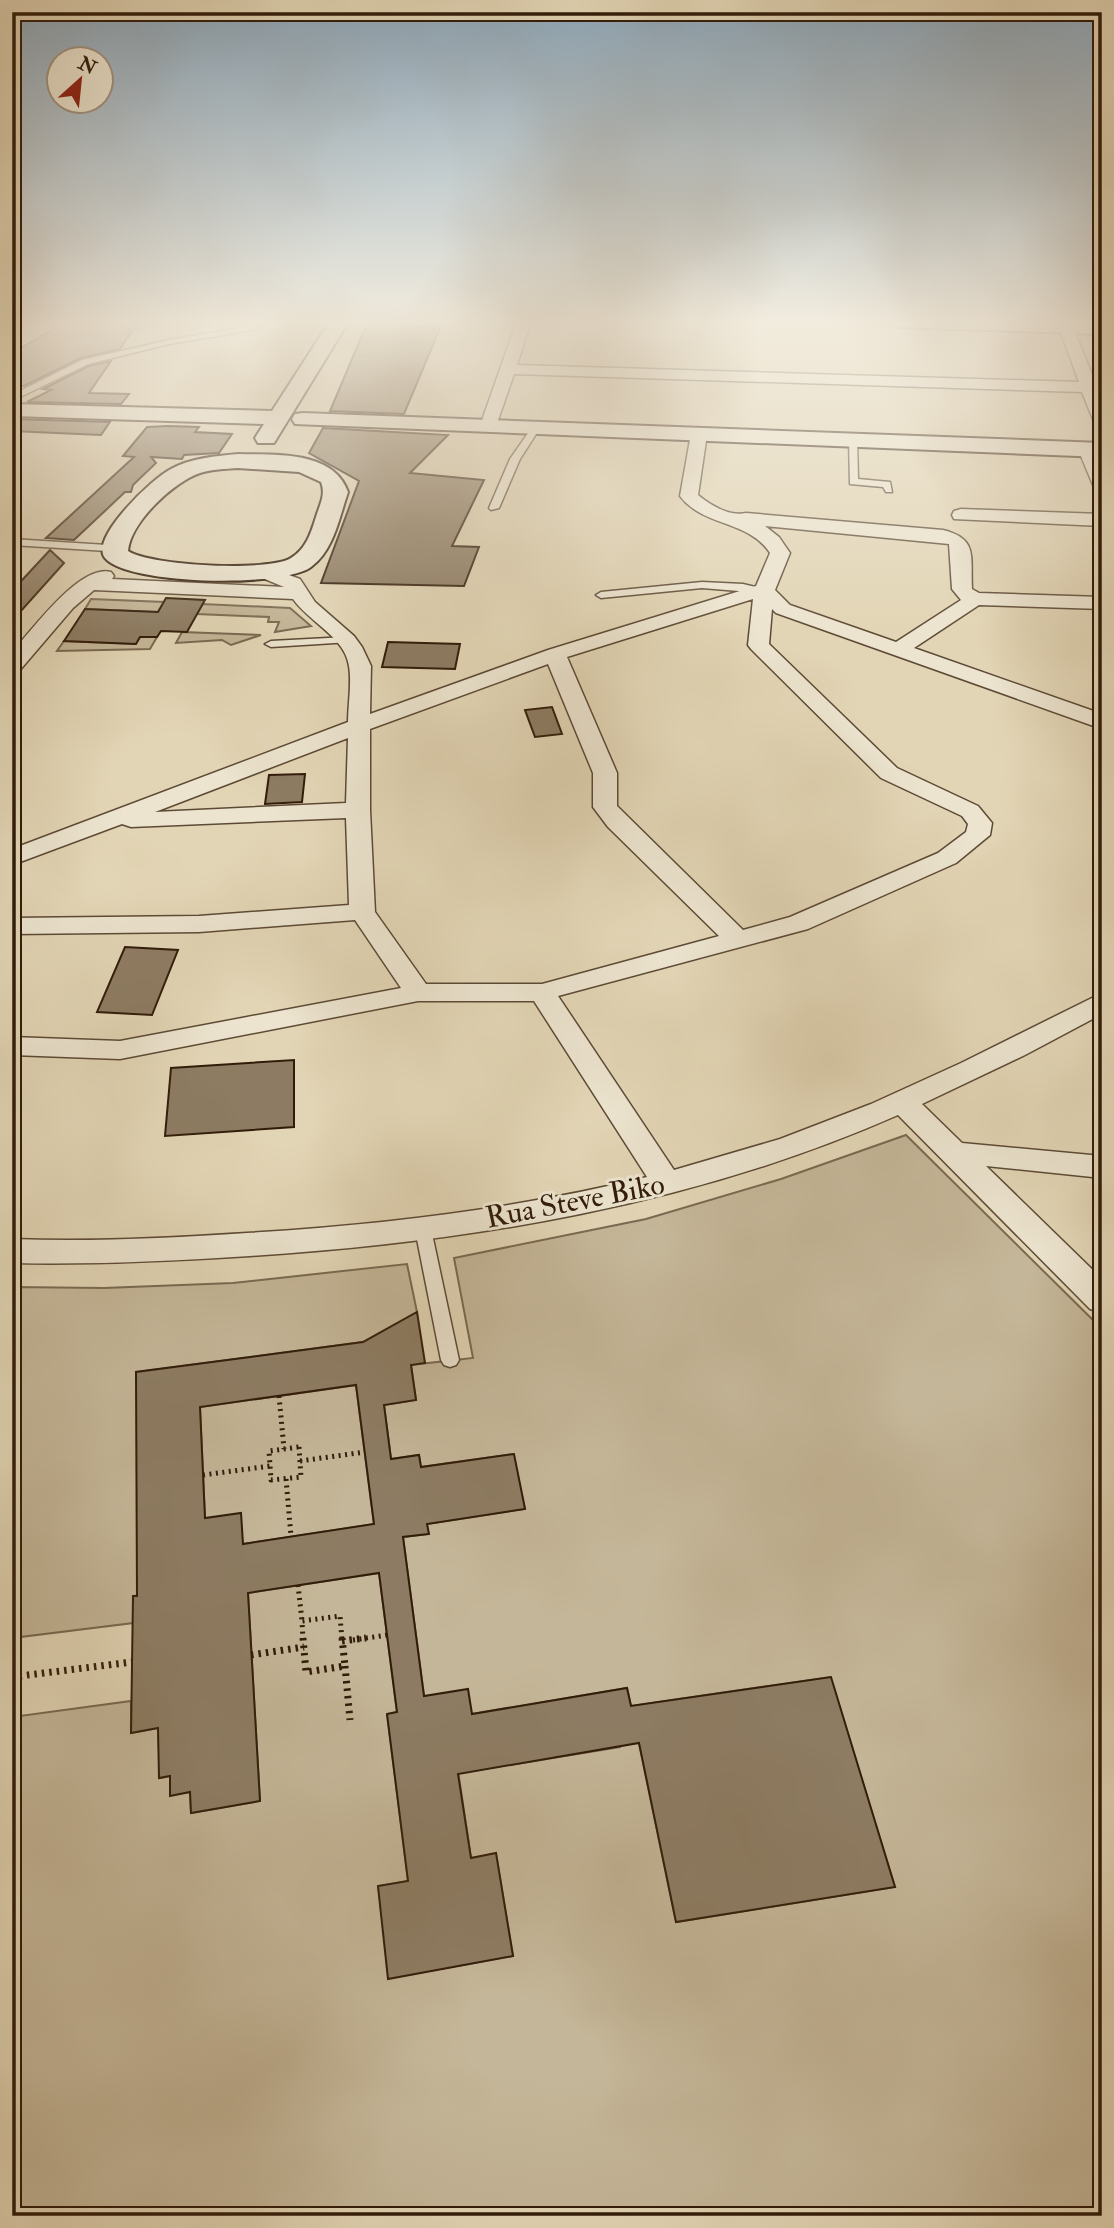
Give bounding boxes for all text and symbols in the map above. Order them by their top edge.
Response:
north arrow [46,46,116,116]
text: N [73,51,101,81]
street label: Rua Steve Biko [482,1166,668,1236]

